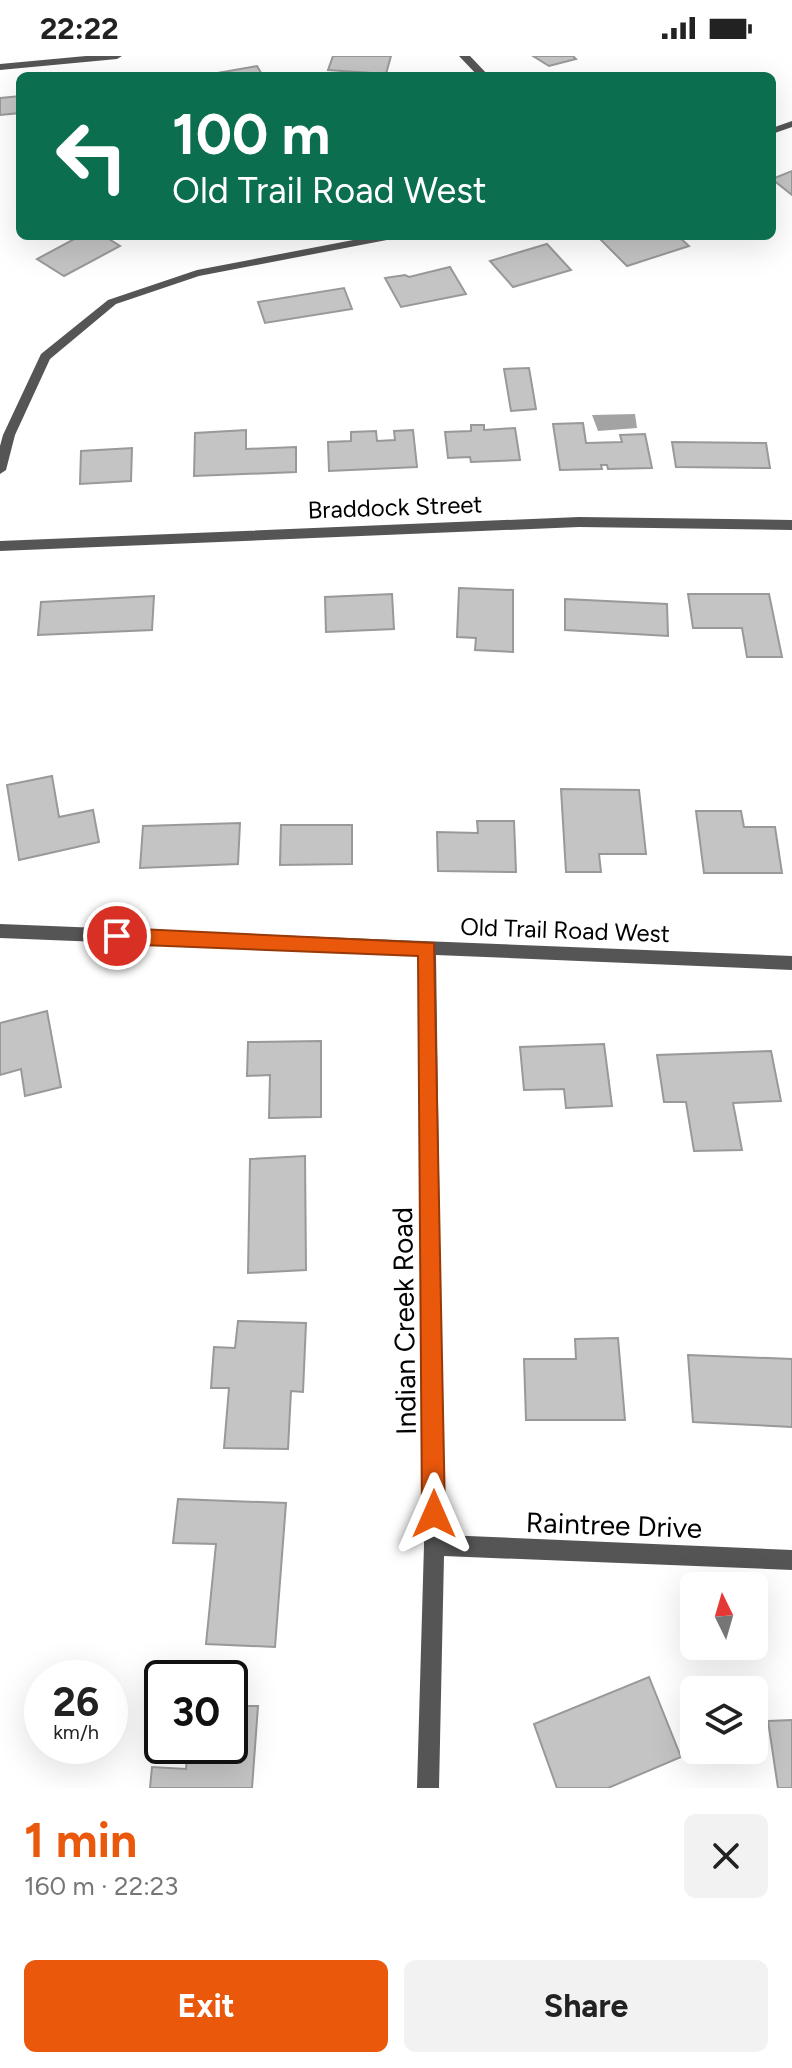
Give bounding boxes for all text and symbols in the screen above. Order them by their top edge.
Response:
text: 22:22 [40,10,119,47]
text: 100 m [172,101,330,168]
icon: left [40,104,144,208]
text: Old Trail Road West [172,169,487,212]
street label: Braddock Street [307,489,483,525]
pin [83,902,151,970]
street label: Old Trail Road West [460,912,670,948]
icon: arrive [95,914,139,958]
street label: Indian Creek Road [385,1207,423,1435]
position arrow [392,1472,476,1556]
street label: Raintree Drive [525,1505,703,1545]
north arrow [680,1572,768,1660]
map controls [680,1572,768,1764]
speed limit sign: 30 [144,1660,248,1764]
button: layers [680,1676,768,1764]
text: 26 [53,1678,99,1726]
text: km/h [53,1720,99,1744]
text: 1 min [24,1811,137,1869]
button: close [684,1814,768,1898]
text: 160 m · 22:23 [24,1870,178,1902]
button: Exit [24,1960,388,2052]
button: Share [404,1960,768,2052]

